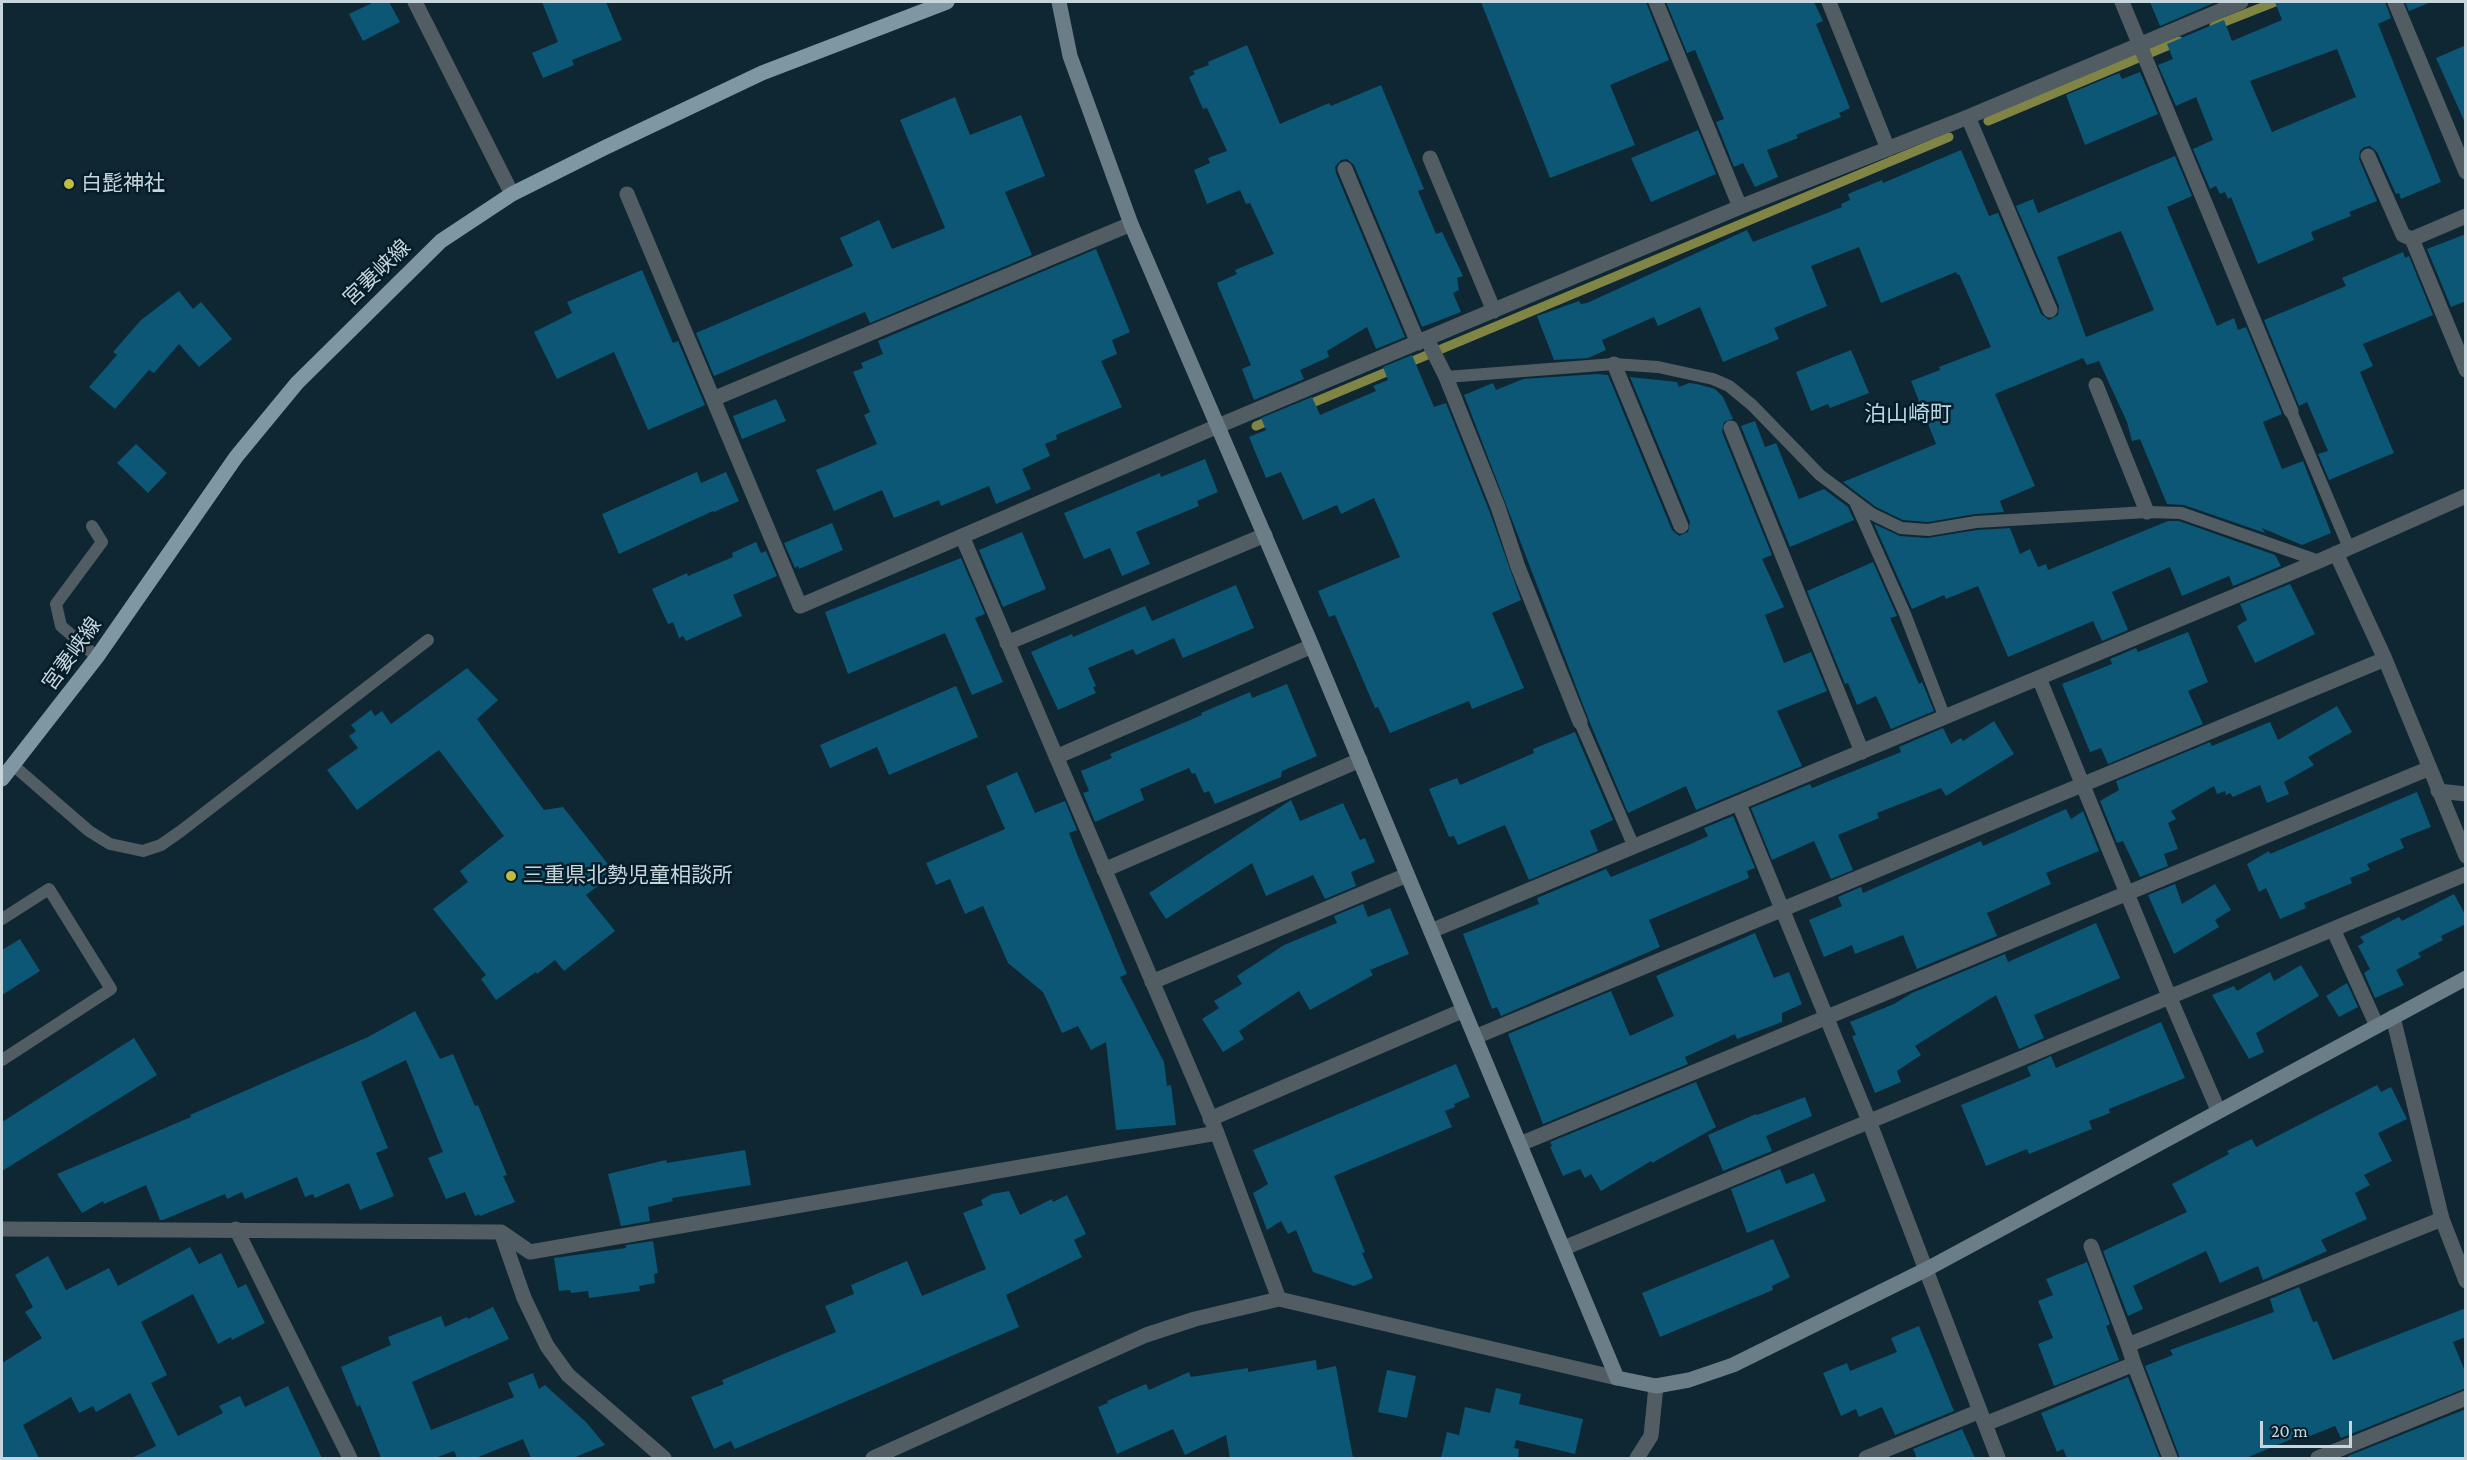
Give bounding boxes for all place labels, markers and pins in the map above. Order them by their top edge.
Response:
place label: 白髭神社 [81,171,165,197]
marker: 白髭神社 [62,177,76,191]
place label: 三重県北勢児童相談所 [523,863,733,889]
marker: 三重県北勢児童相談所 [504,869,518,883]

